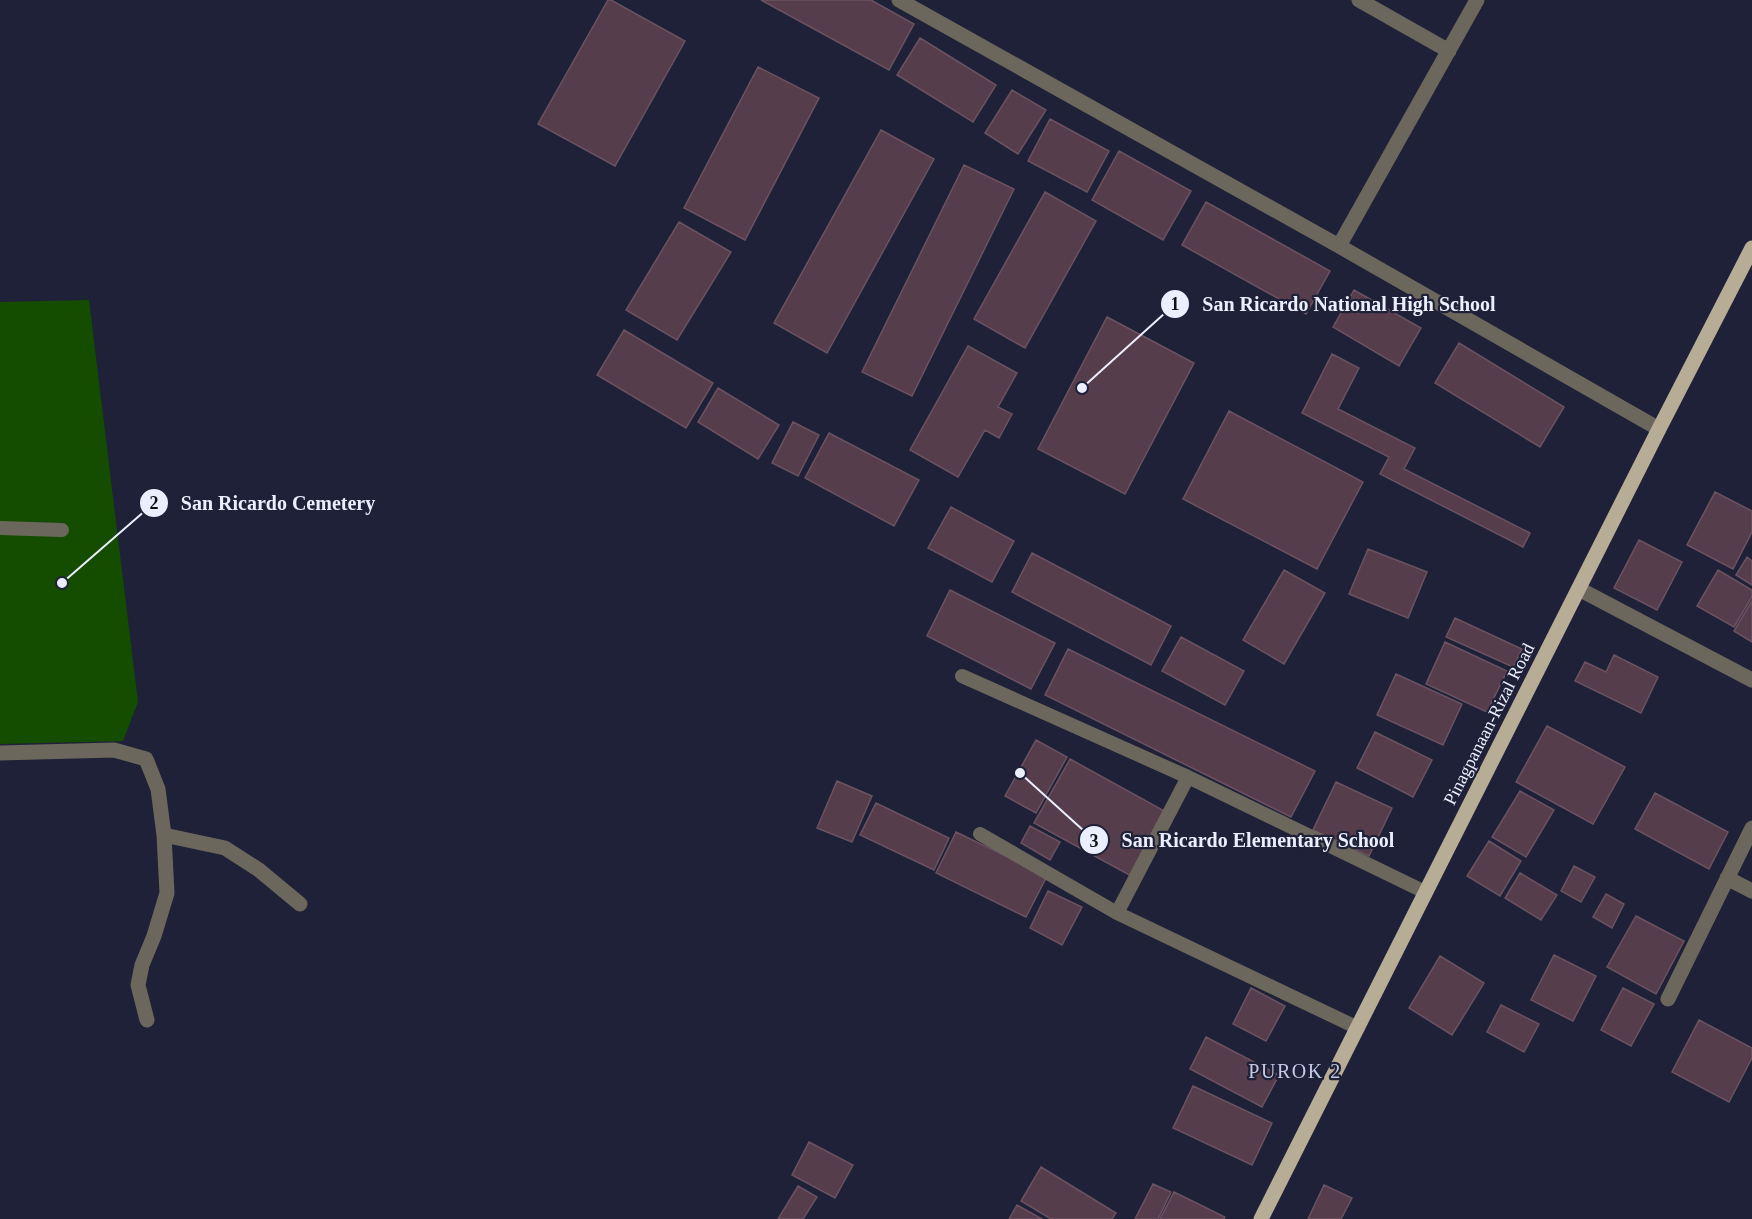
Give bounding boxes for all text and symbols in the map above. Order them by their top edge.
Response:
callout: San Ricardo National High School [1160,285,1508,323]
text: San Ricardo National High School [1202,293,1496,316]
text: 1 [1171,294,1180,314]
callout: San Ricardo Cemetery [139,484,387,522]
text: San Ricardo Cemetery [181,492,375,515]
text: 2 [150,493,159,513]
street label: Pinagpanaan-Rizal Road [1440,640,1538,808]
callout: San Ricardo Elementary School [1079,821,1406,859]
text: San Ricardo Elementary School [1122,829,1395,852]
text: 3 [1090,831,1099,851]
district label: PUROK 2 [1248,1060,1342,1082]

